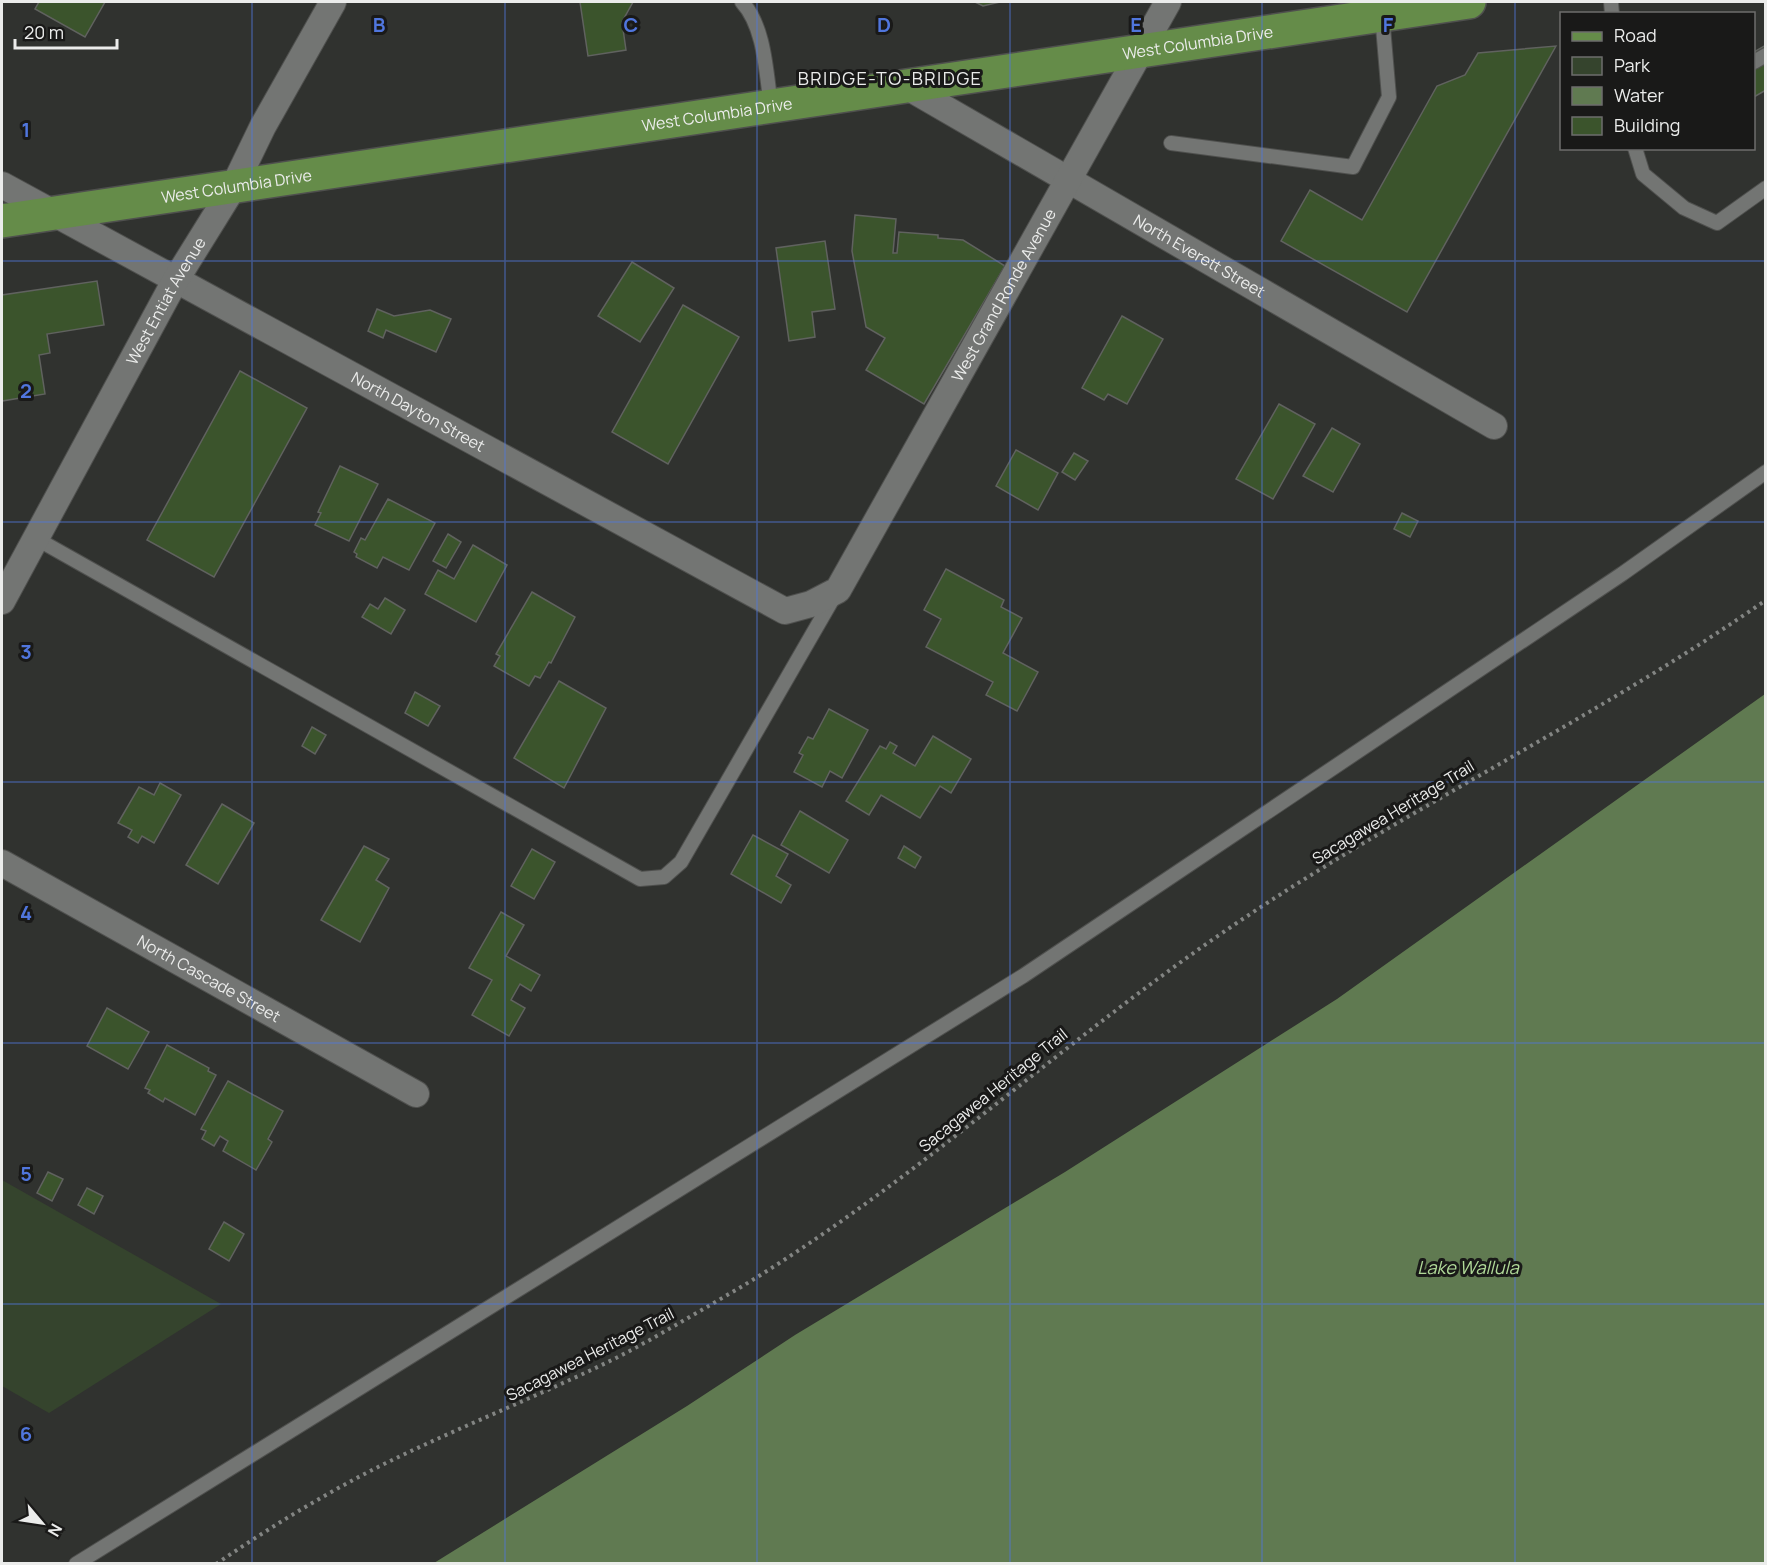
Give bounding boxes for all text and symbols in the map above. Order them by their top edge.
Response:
text: B [373,11,386,38]
text: C [624,11,638,38]
text: D [877,11,891,38]
text: E [1130,11,1142,38]
text: F [1383,11,1394,38]
scale bar [15,12,117,50]
legend [1560,12,1755,150]
text: 20 m [24,20,64,44]
street label: West Columbia Drive [1121,20,1275,65]
text: Road [1614,23,1657,47]
text: Park [1614,53,1651,77]
district label: BRIDGE-TO-BRIDGE [798,66,982,90]
text: Water [1614,83,1664,107]
street label: West Columbia Drive [640,92,794,136]
text: Building [1614,113,1680,137]
text: 1 [22,116,30,143]
street label: West Columbia Drive [160,164,313,208]
street label: West Grand Ronde Avenue [946,205,1061,385]
street label: North Everett Street [1130,209,1269,302]
street label: West Entiat Avenue [121,233,211,369]
street label: North Dayton Street [348,366,489,457]
text: 2 [20,377,32,404]
text: 3 [20,638,32,665]
street label: Sacagawea Heritage Trail [1308,755,1478,869]
text: 4 [20,899,32,926]
street label: North Cascade Street [133,930,285,1027]
street label: Sacagawea Heritage Trail [914,1023,1072,1157]
text: 5 [20,1160,32,1187]
water label: Lake Wallula [1417,1255,1520,1279]
street label: Sacagawea Heritage Trail [502,1302,678,1406]
text: 6 [20,1420,32,1447]
north arrow [12,1493,72,1553]
text: N [43,1520,68,1541]

